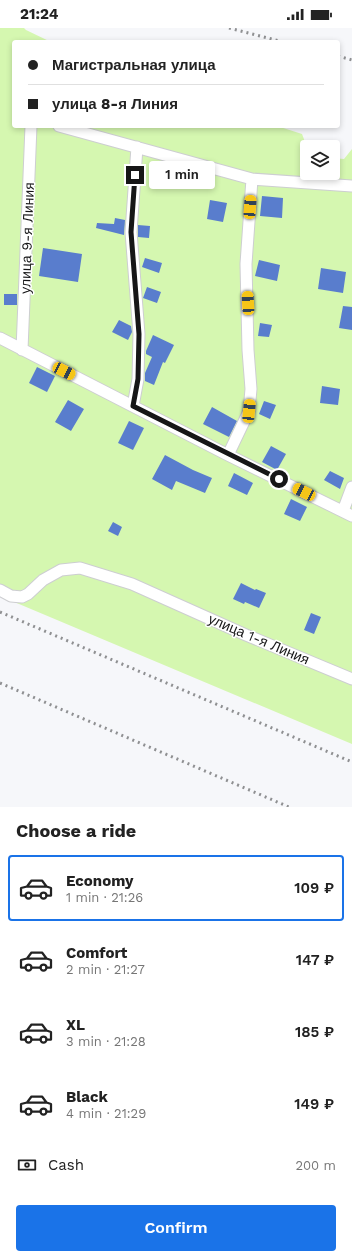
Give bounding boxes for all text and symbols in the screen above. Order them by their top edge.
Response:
text: 21:24 [20,5,58,23]
text: Магистральная улица [52,56,216,74]
text: улица 8-я Линия [52,95,178,113]
map controls [300,140,340,180]
button: layers [300,140,340,180]
callout: 1 min [149,161,215,189]
route end [126,166,144,184]
text: 1 min [165,167,199,182]
street label: улица 9-я Линия [17,182,37,294]
car [243,195,257,219]
car [241,291,255,315]
car [51,360,77,382]
car [242,398,256,424]
route start [270,470,288,488]
car [291,481,317,503]
street label: улица 1-я Линия [206,611,312,667]
text: Choose a ride [16,820,136,841]
icon: car [18,870,54,906]
text: Economy [66,872,133,890]
text: 109 ₽ [294,879,334,897]
text: 1 min · 21:26 [66,890,143,905]
icon: car [18,942,54,978]
text: Comfort [66,944,127,962]
text: 147 ₽ [296,951,334,969]
text: 2 min · 21:27 [66,962,145,977]
icon: car [18,1014,54,1050]
text: XL [66,1016,85,1034]
text: 185 ₽ [295,1023,334,1041]
text: 3 min · 21:28 [66,1034,146,1049]
icon: car [18,1086,54,1122]
text: Black [66,1088,108,1106]
text: 149 ₽ [294,1095,334,1113]
text: 4 min · 21:29 [66,1106,146,1121]
icon: cash [16,1154,38,1176]
text: Cash [48,1156,84,1174]
text: 200 m [295,1158,336,1173]
button: Confirm [16,1205,336,1251]

